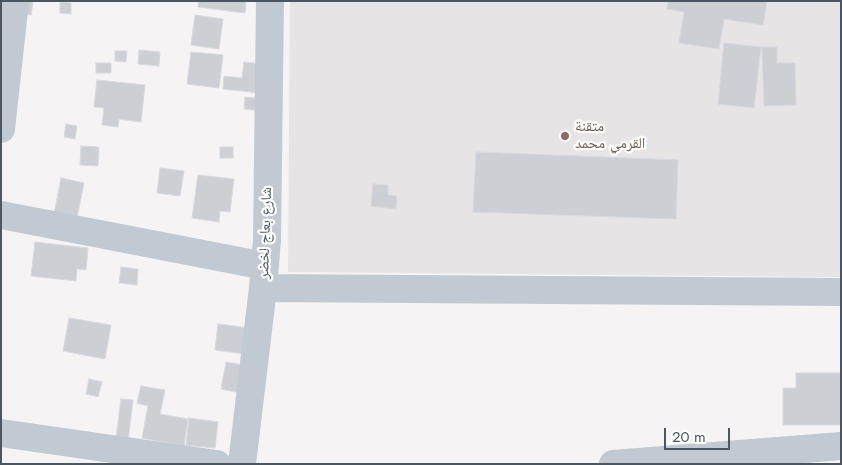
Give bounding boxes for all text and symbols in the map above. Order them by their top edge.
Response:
place label: متقنة القرمي محمد [575,118,645,153]
marker: متقنة القرمي محمد [559,130,571,142]
street label: شارع بعاج لخضر [255,187,277,279]
scale bar [667,418,733,450]
text: 20 m [672,426,706,448]

